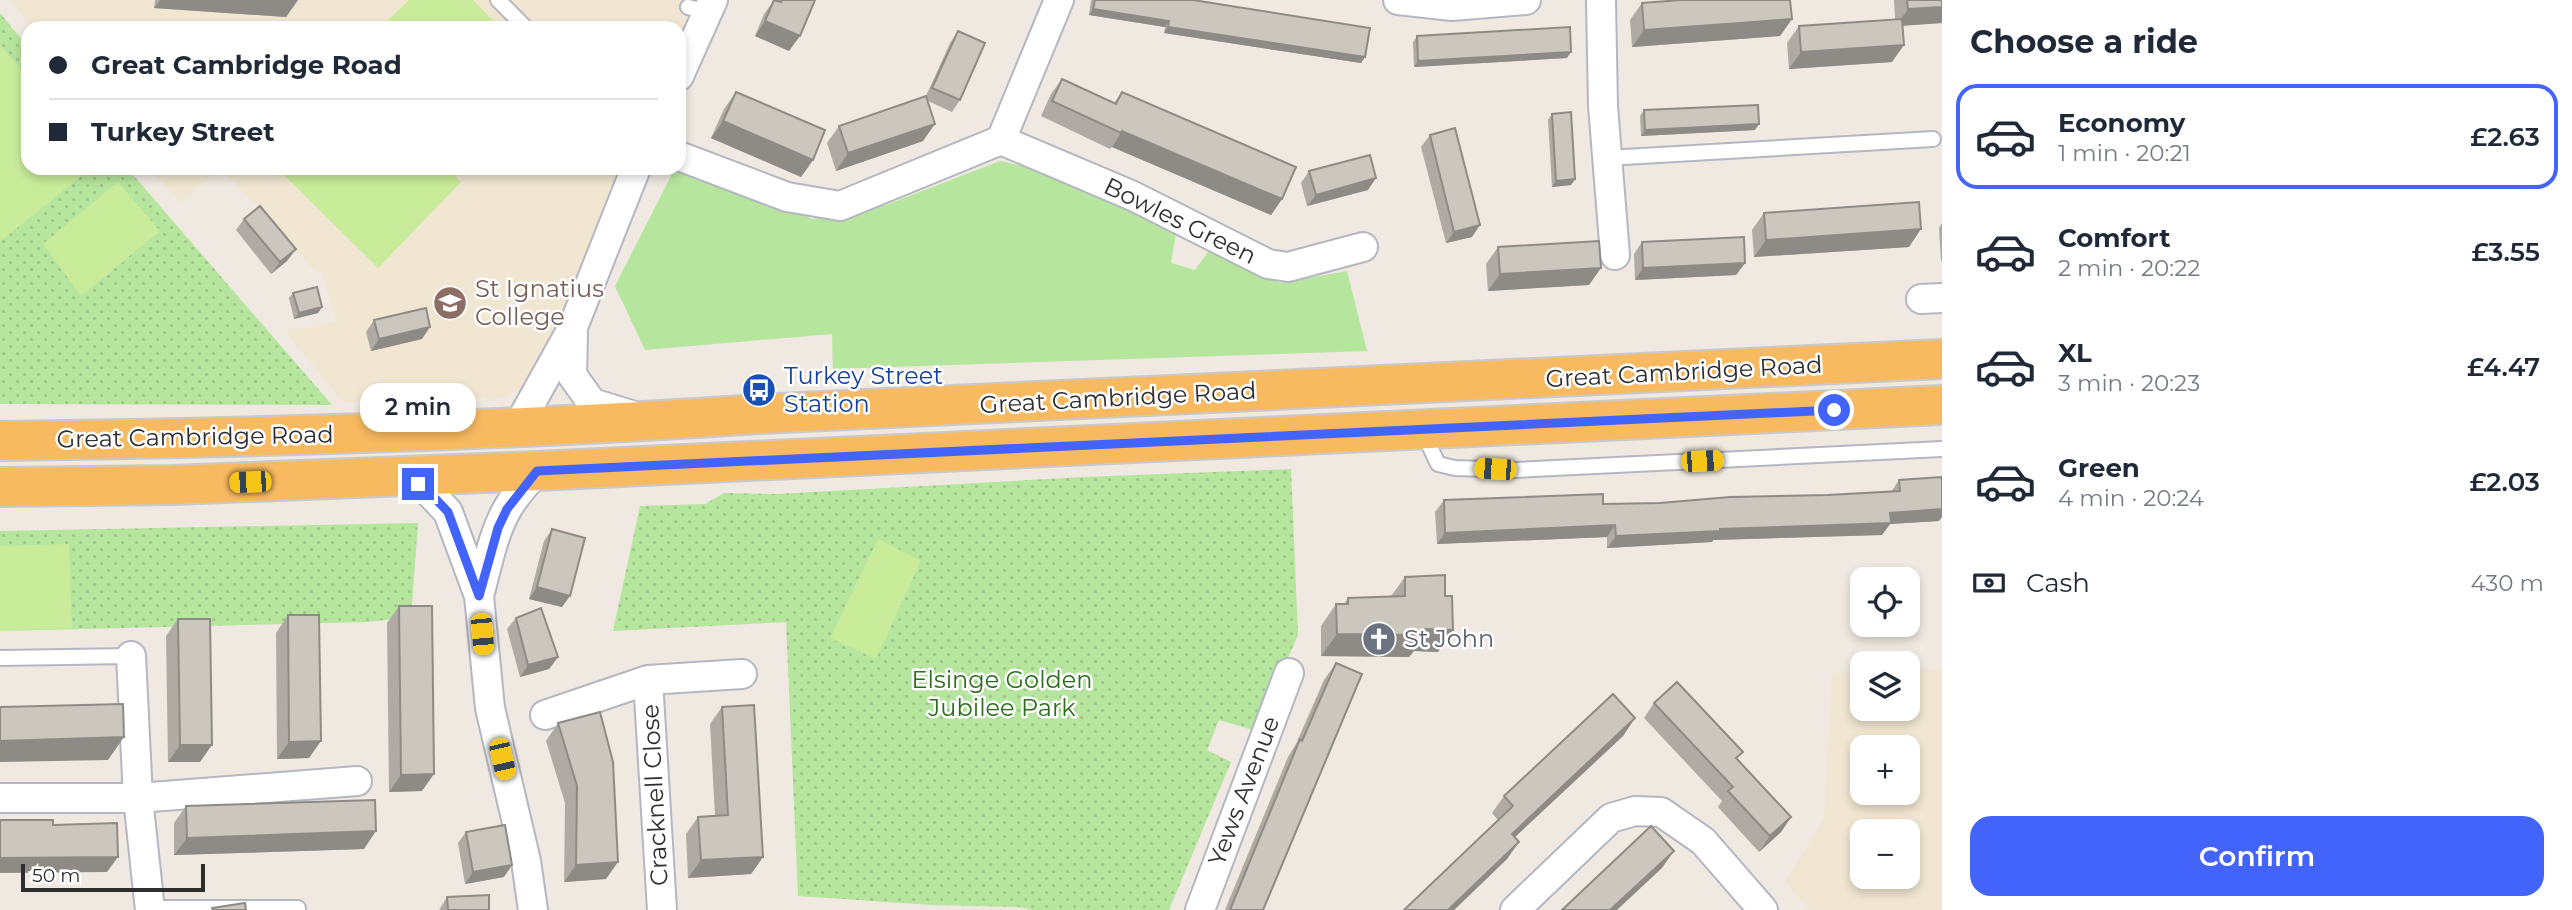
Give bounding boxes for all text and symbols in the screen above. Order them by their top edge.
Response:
text: Choose a ride [1970,22,2198,61]
text: Great Cambridge Road [91,49,402,81]
icon: car [1974,105,2037,168]
text: Economy [2058,107,2185,139]
text: Turkey Street [91,116,274,148]
text: £2.63 [2470,121,2540,153]
text: 1 min · 20:21 [2058,139,2191,167]
street label: Bowles Green [1099,171,1261,270]
icon: car [1974,220,2037,283]
text: Comfort [2058,222,2170,254]
text: £3.55 [2471,236,2540,268]
text: 2 min · 20:22 [2058,254,2200,282]
place label: St Ignatius College [475,274,604,331]
school or university icon: St Ignatius College [431,284,469,322]
icon: car [1974,335,2037,398]
text: XL [2058,337,2092,369]
street label: Great Cambridge Road [1545,350,1823,393]
text: £4.47 [2467,351,2540,383]
place label: Turkey Street Station [784,361,943,418]
text: 3 min · 20:23 [2058,369,2200,397]
bus stop icon: Turkey Street Station [740,371,778,409]
street label: Great Cambridge Road [979,376,1257,419]
callout: 2 min [360,382,476,432]
text: 2 min [385,393,451,421]
route start [1818,394,1850,426]
street label: Great Cambridge Road [56,420,334,453]
car [1681,449,1724,473]
icon: car [1974,450,2037,513]
text: Green [2058,452,2140,484]
car [1474,457,1517,481]
text: £2.03 [2469,466,2540,498]
route end [402,468,434,500]
car [229,471,272,493]
text: 4 min · 20:24 [2058,484,2204,512]
icon: cash [1970,564,2008,602]
map controls [1850,567,1920,889]
button: locate [1850,567,1920,637]
text: Cash [2026,567,2090,599]
text: 430 m [2471,569,2544,597]
car [470,612,495,656]
church icon: St John [1360,620,1398,658]
place label: St John [1404,624,1494,653]
button: layers [1850,651,1920,721]
park label: Elsinge Golden Jubilee Park [911,665,1093,722]
street label: Cracknell Close [635,703,674,887]
street label: Yews Avenue [1202,712,1285,870]
button: + [1850,735,1920,805]
car [488,736,517,782]
button: Confirm [1970,816,2544,896]
button: − [1850,819,1920,889]
scale bar [21,861,205,893]
text: 50 m [32,864,80,887]

